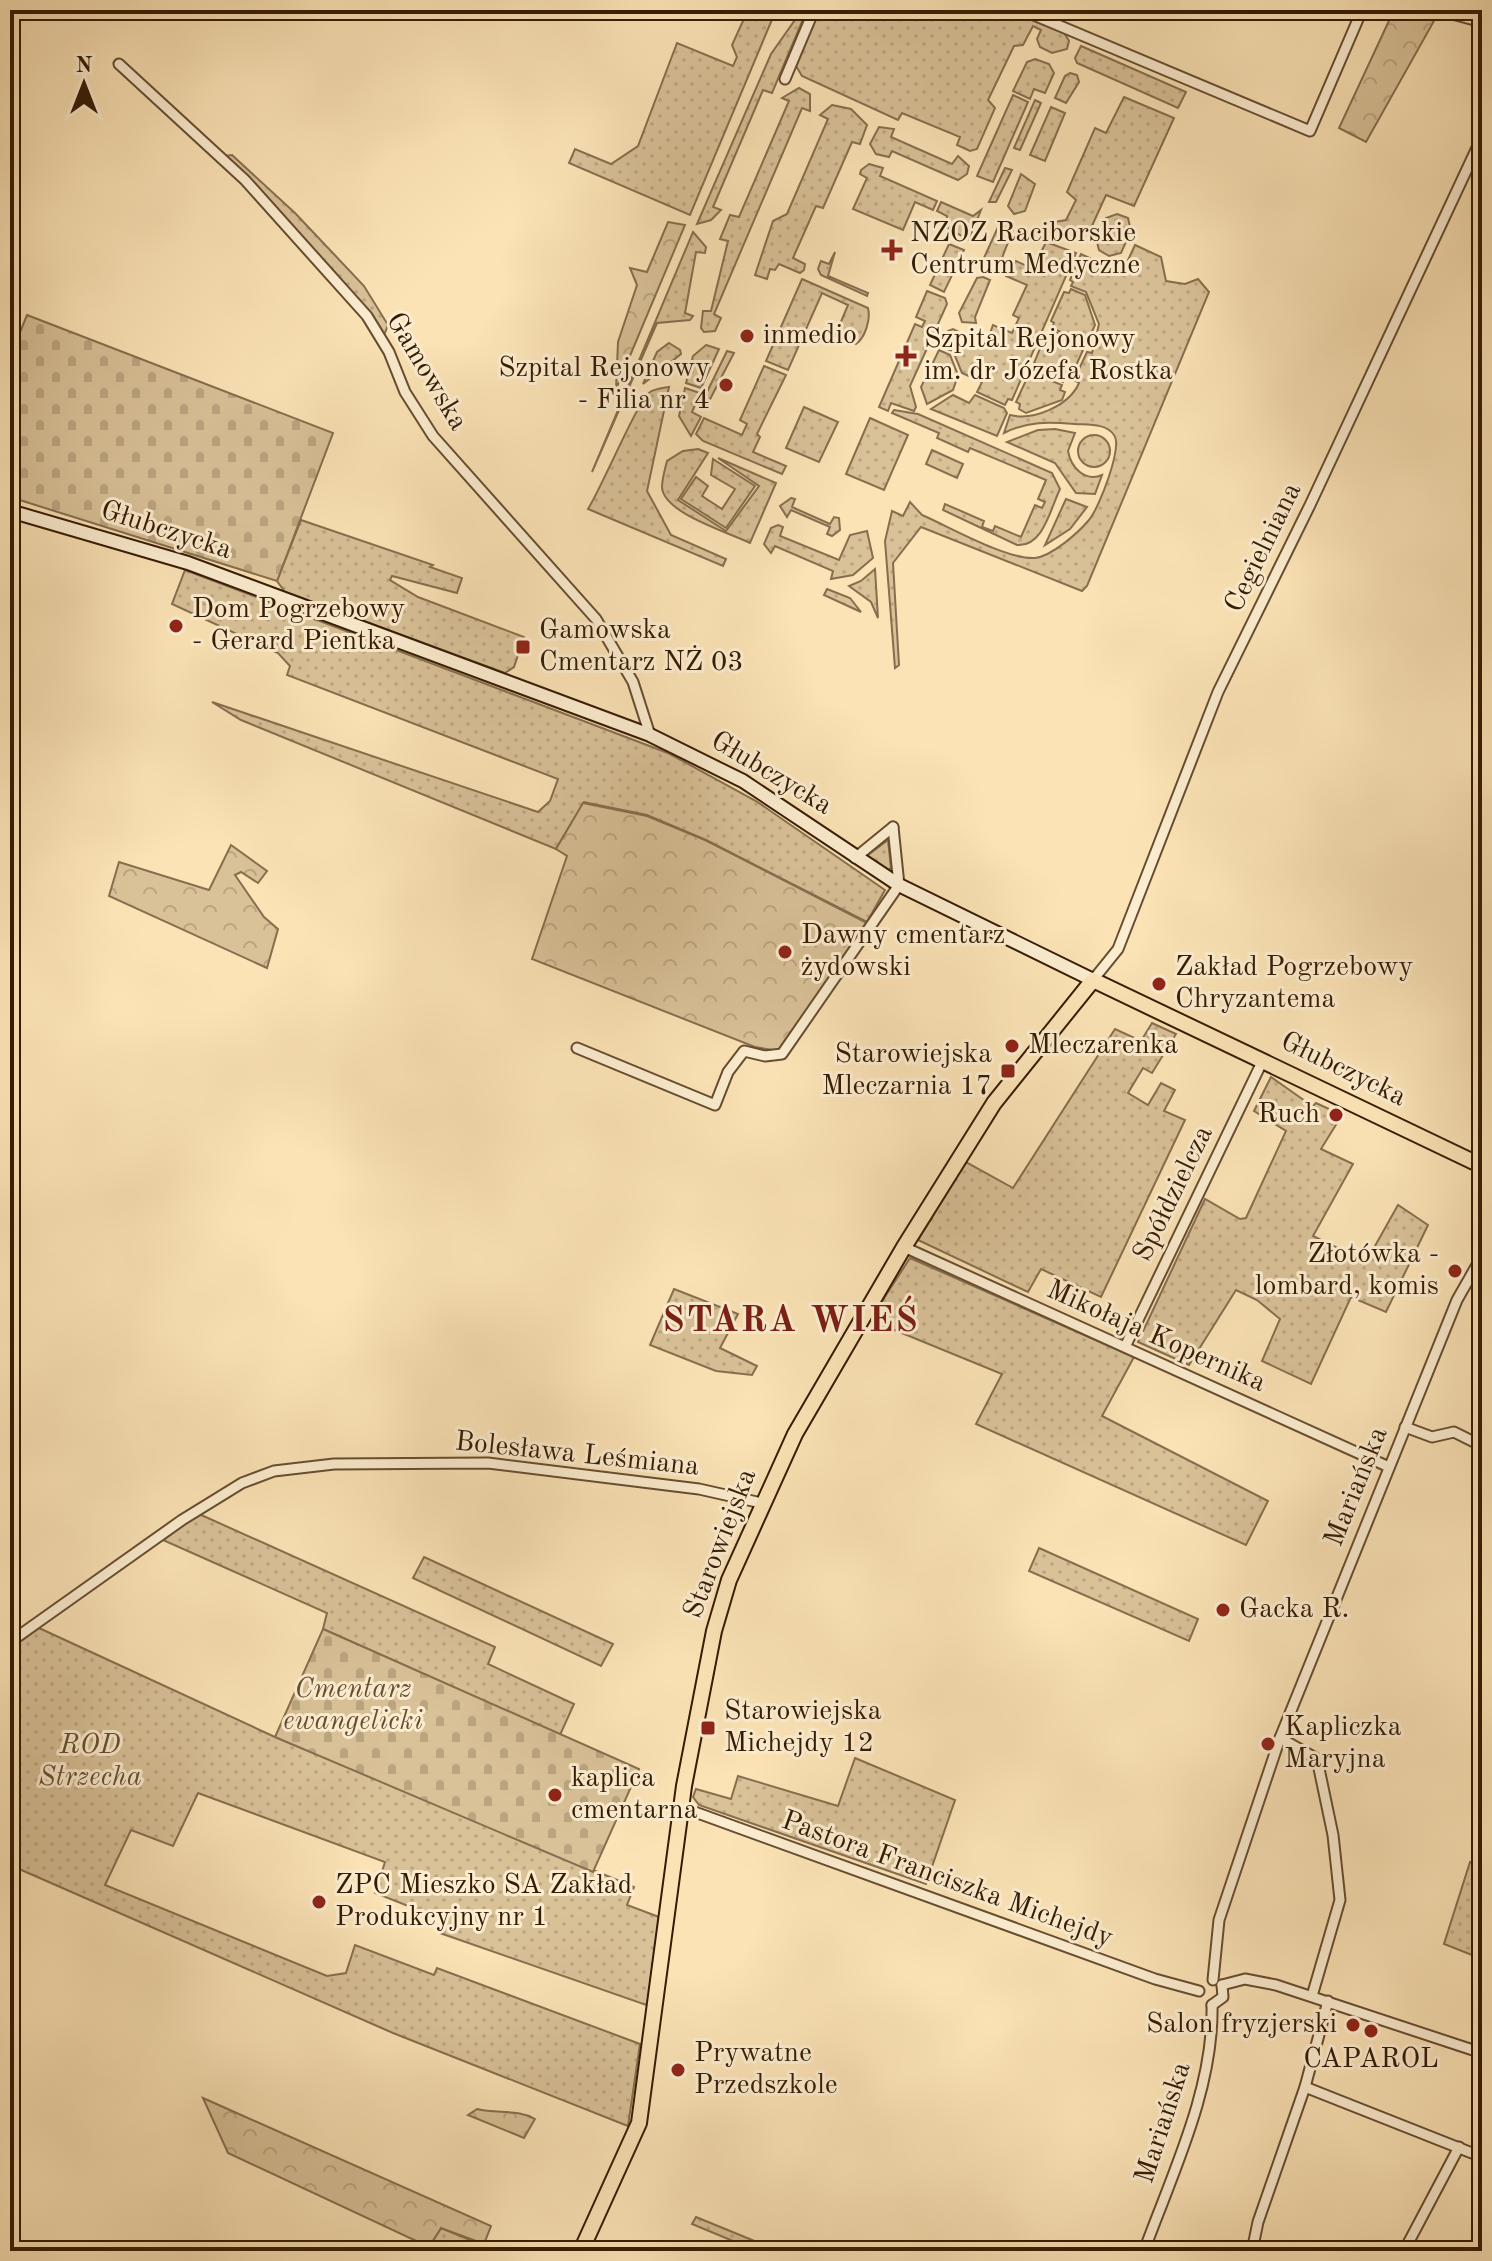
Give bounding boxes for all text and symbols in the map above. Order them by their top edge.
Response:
north arrow [44,44,124,124]
text: N [76,55,93,77]
place label: NZOZ Raciborskie Centrum Medyczne [910,220,1140,280]
marker: NZOZ Raciborskie Centrum Medyczne [881,239,903,261]
street label: Gamowska [380,308,472,436]
place label: inmedio [763,322,857,350]
place label: Szpital Rejonowy im. dr Józefa Rostka [924,326,1173,386]
marker: inmedio [738,327,756,345]
marker: Szpital Rejonowy im. dr Józefa Rostka [895,345,917,367]
place label: Szpital Rejonowy - Filia nr 4 [498,355,710,415]
marker: Szpital Rejonowy - Filia nr 4 [717,376,735,394]
street label: Cegielniana [1221,479,1307,617]
street label: Głubczycka [97,497,235,565]
place label: Dom Pogrzebowy - Gerard Pientka [192,596,406,656]
marker: Dom Pogrzebowy - Gerard Pientka [167,617,185,635]
place label: Gamowska Cmentarz NŻ 03 [539,617,743,677]
marker: Gamowska Cmentarz NŻ 03 [514,638,532,656]
street label: Głubczycka [706,727,837,821]
place label: Dawny cmentarz żydowski [801,922,1005,982]
marker: Dawny cmentarz żydowski [776,943,794,961]
place label: Zakład Pogrzebowy Chryzantema [1175,954,1413,1014]
marker: Zakład Pogrzebowy Chryzantema [1150,975,1168,993]
street label: Głubczycka [1276,1028,1410,1112]
place label: Mleczarenka [1028,1032,1178,1060]
marker: Mleczarenka [1003,1037,1021,1055]
place label: Starowiejska Mleczarnia 17 [821,1041,992,1101]
marker: Starowiejska Mleczarnia 17 [999,1062,1017,1080]
place label: Ruch [1258,1101,1320,1129]
marker: Ruch [1327,1106,1345,1124]
street label: Spółdzielcza [1129,1122,1219,1266]
place label: Złotówka - lombard, komis [1255,1241,1439,1301]
marker: Złotówka - lombard, komis [1446,1262,1464,1280]
street label: Mikołaja Kopernika [1042,1276,1270,1398]
district label: STARA WIEŚ [662,1295,920,1340]
street label: Mariańska [1320,1423,1394,1551]
street label: Bolesława Leśmiana [453,1428,701,1482]
street label: Starowiejska [680,1465,762,1623]
place label: Gacka R. [1239,1596,1349,1624]
marker: Gacka R. [1214,1601,1232,1619]
park label: Cmentarz ewangelicki [283,1676,423,1736]
place label: Starowiejska Michejdy 12 [724,1698,882,1758]
place label: Kapliczka Maryjna [1284,1714,1402,1774]
marker: Starowiejska Michejdy 12 [699,1719,717,1737]
park label: ROD Strzecha [38,1732,142,1792]
marker: Kapliczka Maryjna [1259,1735,1277,1753]
place label: kaplica cmentarna [571,1765,698,1825]
marker: kaplica cmentarna [546,1786,564,1804]
street label: Pastora Franciszka Michejdy [778,1807,1116,1953]
place label: ZPC Mieszko SA Zakład Produkcyjny nr 1 [335,1872,632,1932]
marker: ZPC Mieszko SA Zakład Produkcyjny nr 1 [310,1893,328,1911]
place label: Salon fryzjerski [1146,2011,1337,2039]
marker: Salon fryzjerski [1344,2016,1362,2034]
marker: CAPAROL [1362,2022,1380,2040]
place label: Prywatne Przedszkole [694,2040,838,2100]
place label: CAPAROL [1303,2046,1439,2074]
street label: Mariańska [1131,2059,1197,2187]
marker: Prywatne Przedszkole [669,2061,687,2079]

